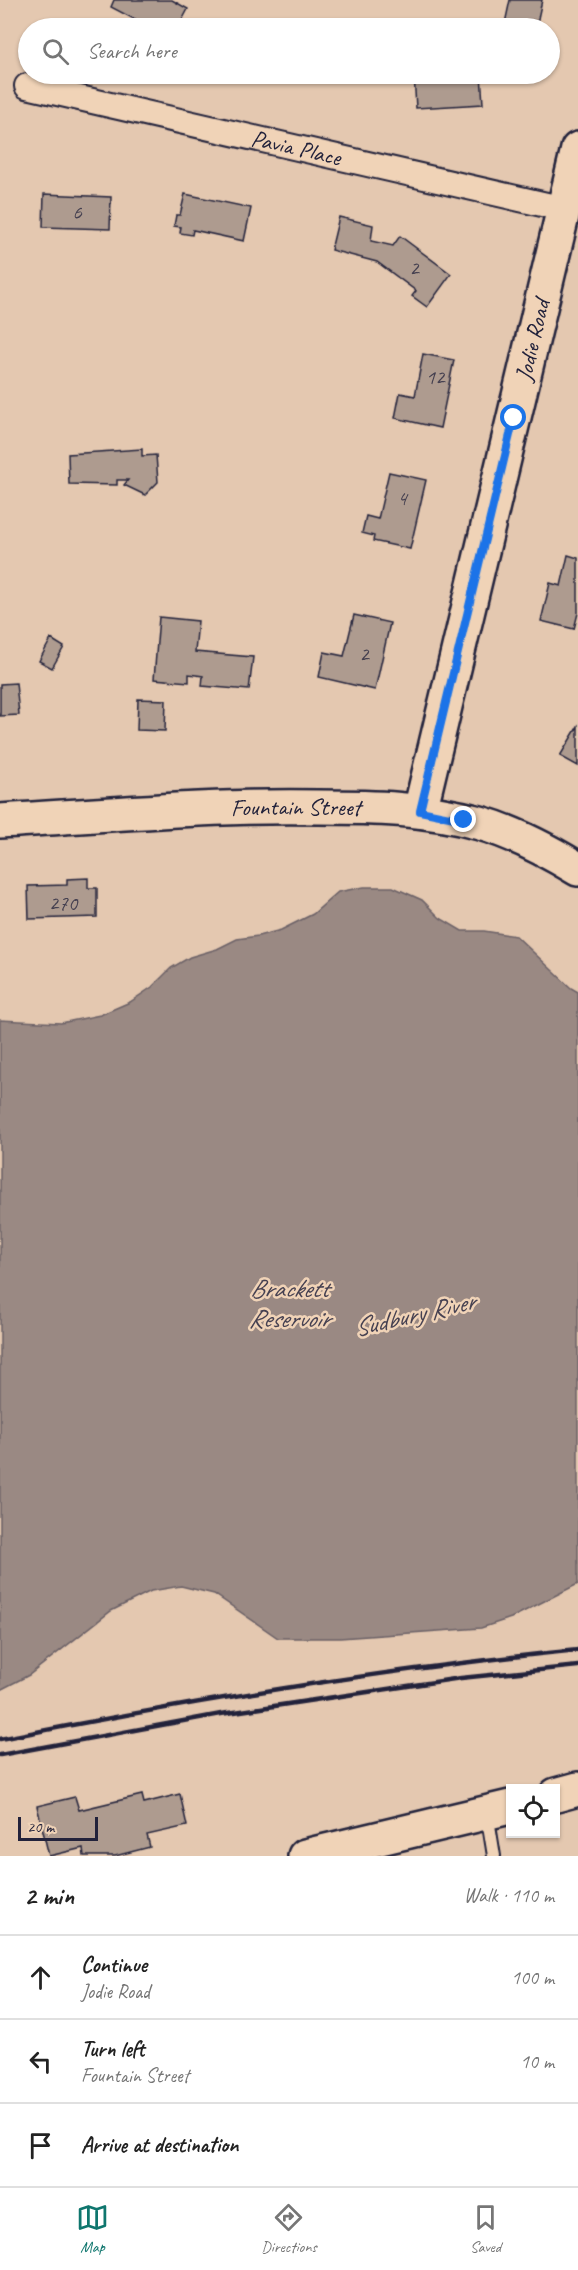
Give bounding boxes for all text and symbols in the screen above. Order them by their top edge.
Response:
search box [18,18,560,84]
icon: search [39,35,72,68]
text: Search here [87,37,177,65]
street label: Pavia Place [248,123,346,173]
house number: 6 [72,199,82,225]
house number: 2 [409,255,420,281]
street label: Jodie Road [508,293,557,385]
house number: 12 [426,364,446,390]
route start [500,404,526,430]
house number: 4 [397,485,409,511]
house number: 2 [359,641,370,667]
street label: Fountain Street [230,792,364,823]
route end [450,806,476,832]
house number: 270 [49,890,79,916]
water label: Brackett Reservoir [249,1272,334,1335]
water label: Sudbury River [351,1284,482,1344]
map controls [506,1784,560,1838]
button: locate [506,1784,560,1838]
scale bar [18,1814,98,1842]
text: 20 m [27,1817,54,1837]
text: 2 min [24,1879,74,1912]
text: Walk · 110 m [464,1883,554,1908]
text: Continue [81,1951,147,1979]
icon: ahead [24,1961,57,1994]
text: 100 m [511,1965,554,1990]
text: Jodie Road [81,1979,150,2004]
text: Turn left [81,2035,145,2063]
icon: left [24,2045,57,2078]
text: 10 m [520,2049,554,2074]
text: Fountain Street [81,2063,189,2088]
icon: arrive [24,2129,57,2162]
text: Arrive at destination [81,2131,238,2159]
tab: Map [76,2201,109,2257]
tab: Directions [261,2201,317,2257]
tab: Saved [469,2201,502,2257]

